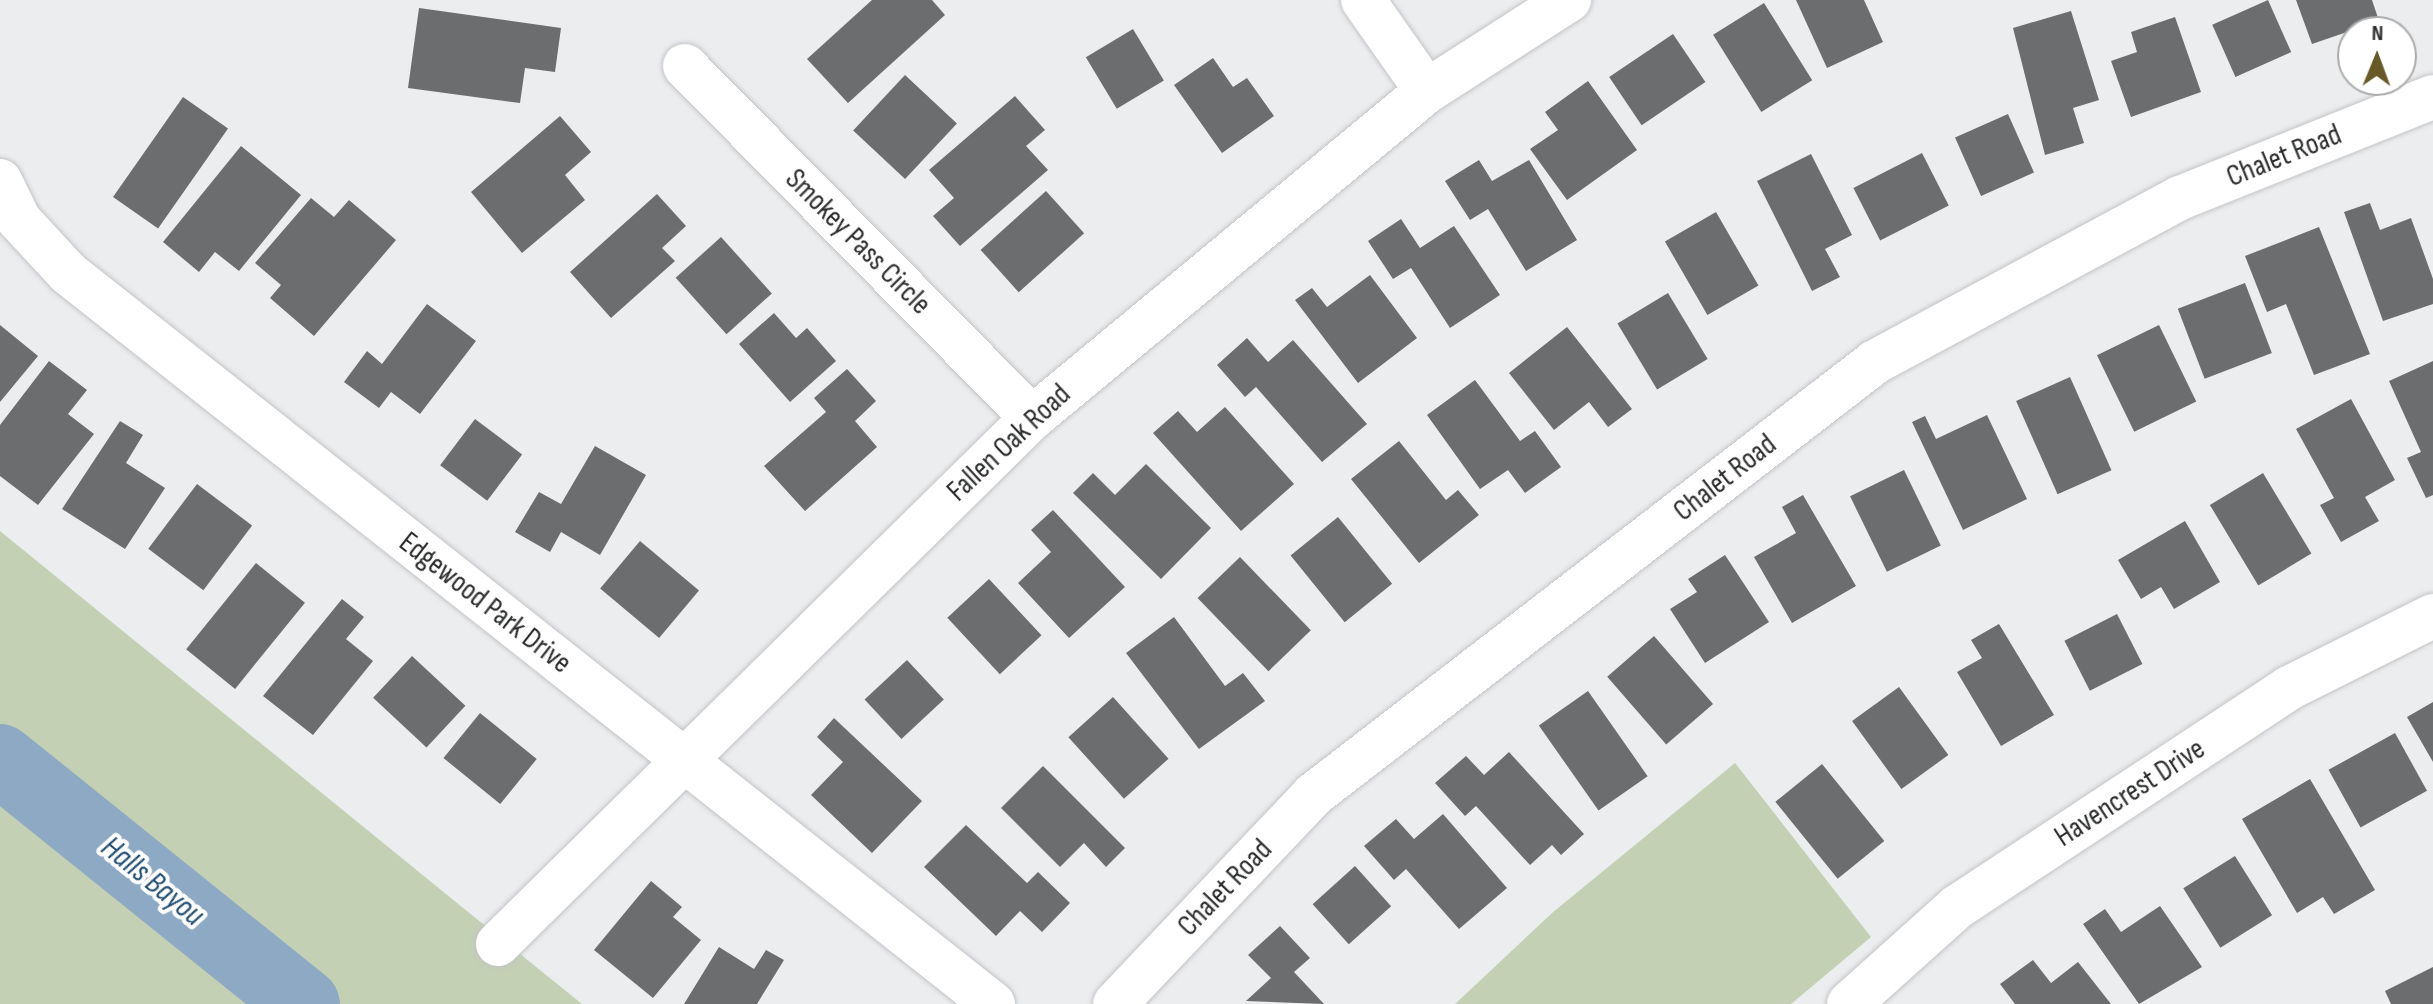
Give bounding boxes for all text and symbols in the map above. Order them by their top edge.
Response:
north arrow [2337,16,2417,96]
text: N [2371,20,2384,47]
street label: Chalet Road [2221,117,2347,195]
street label: Smokey Pass Circle [778,162,938,322]
street label: Fallen Oak Road [940,377,1078,509]
street label: Chalet Road [1666,427,1784,529]
street label: Edgewood Park Drive [392,525,578,681]
street label: Havencrest Drive [2048,731,2212,855]
water label: Halls Bayou [93,829,211,935]
street label: Chalet Road [1170,832,1280,944]

